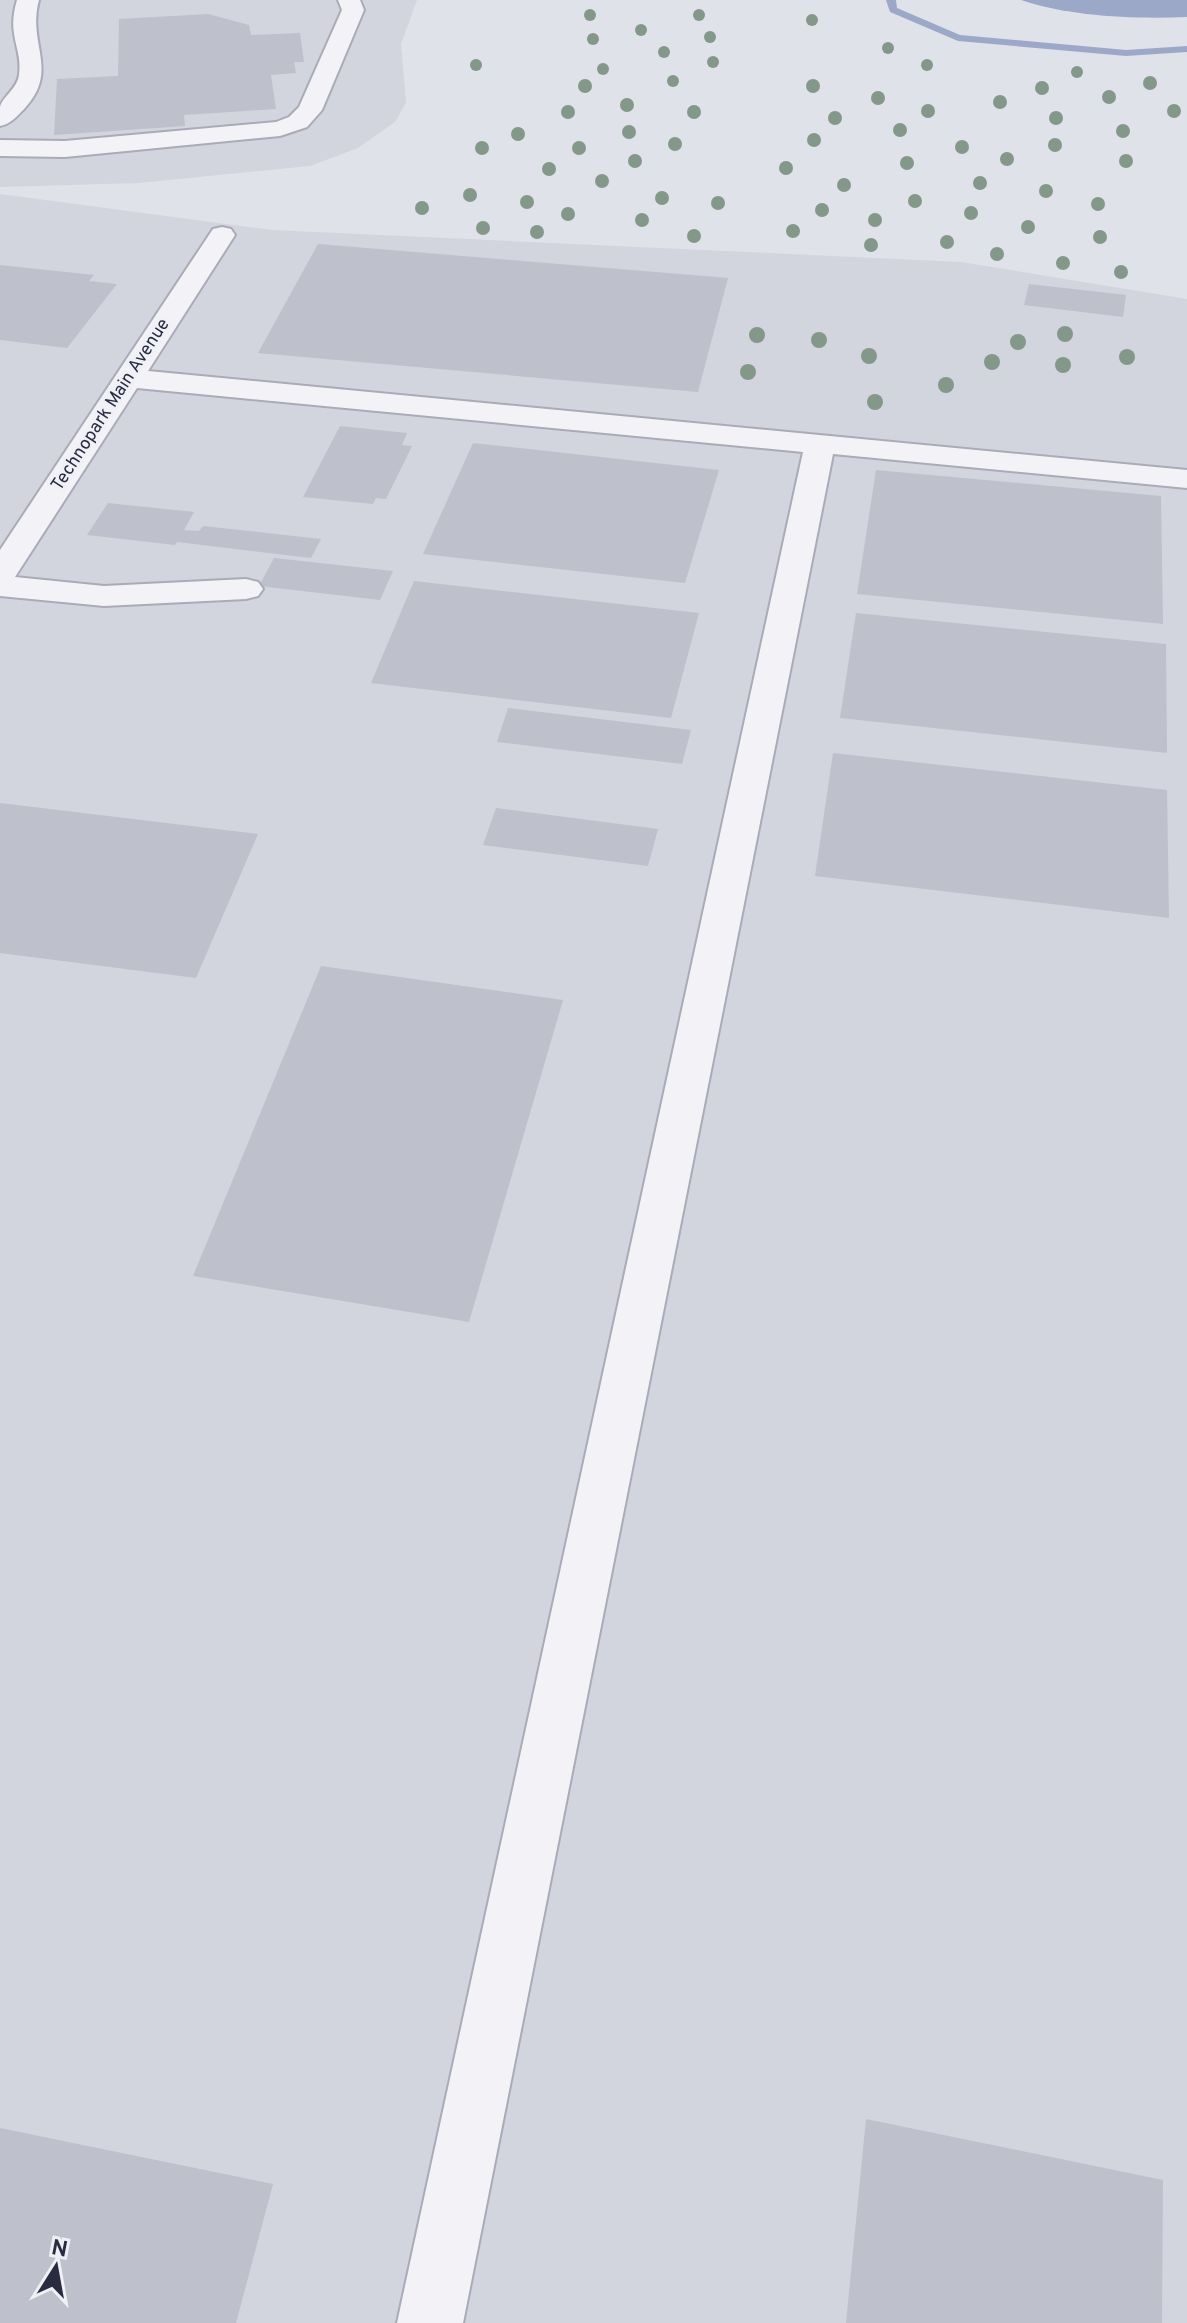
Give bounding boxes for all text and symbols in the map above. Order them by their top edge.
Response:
street label: Technopark Main Avenue [47,314,175,496]
north arrow [16,2227,96,2307]
text: N [49,2235,70,2265]

